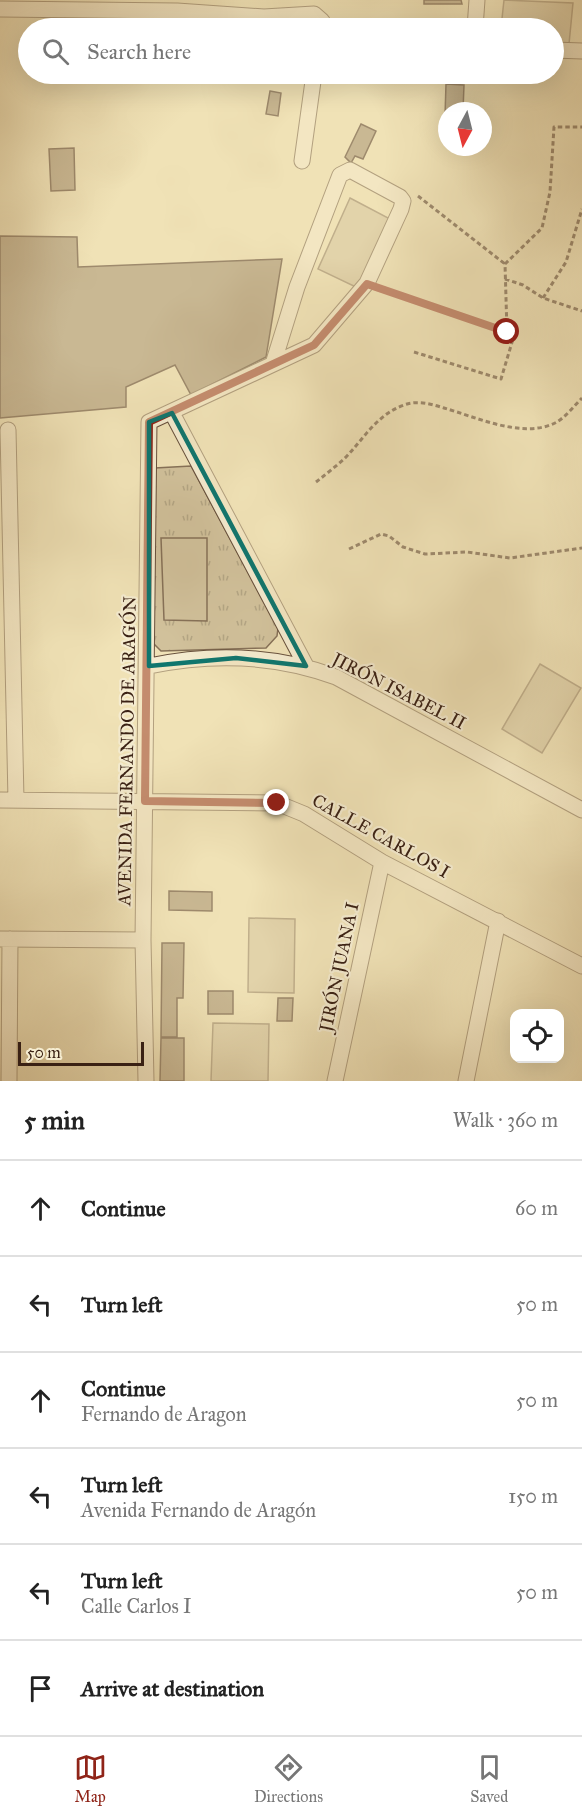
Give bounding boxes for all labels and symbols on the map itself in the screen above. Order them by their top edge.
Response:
north arrow [438,102,492,156]
route start [493,318,519,344]
street label: AVENIDA FERNANDO DE ARAGÓN [111,596,141,907]
street label: JIRÓN ISABEL II [326,645,471,735]
route end [263,789,289,815]
street label: CALLE CARLOS I [308,789,454,883]
street label: JIRÓN JUANA I [312,900,364,1036]
scale bar [18,1039,144,1066]

